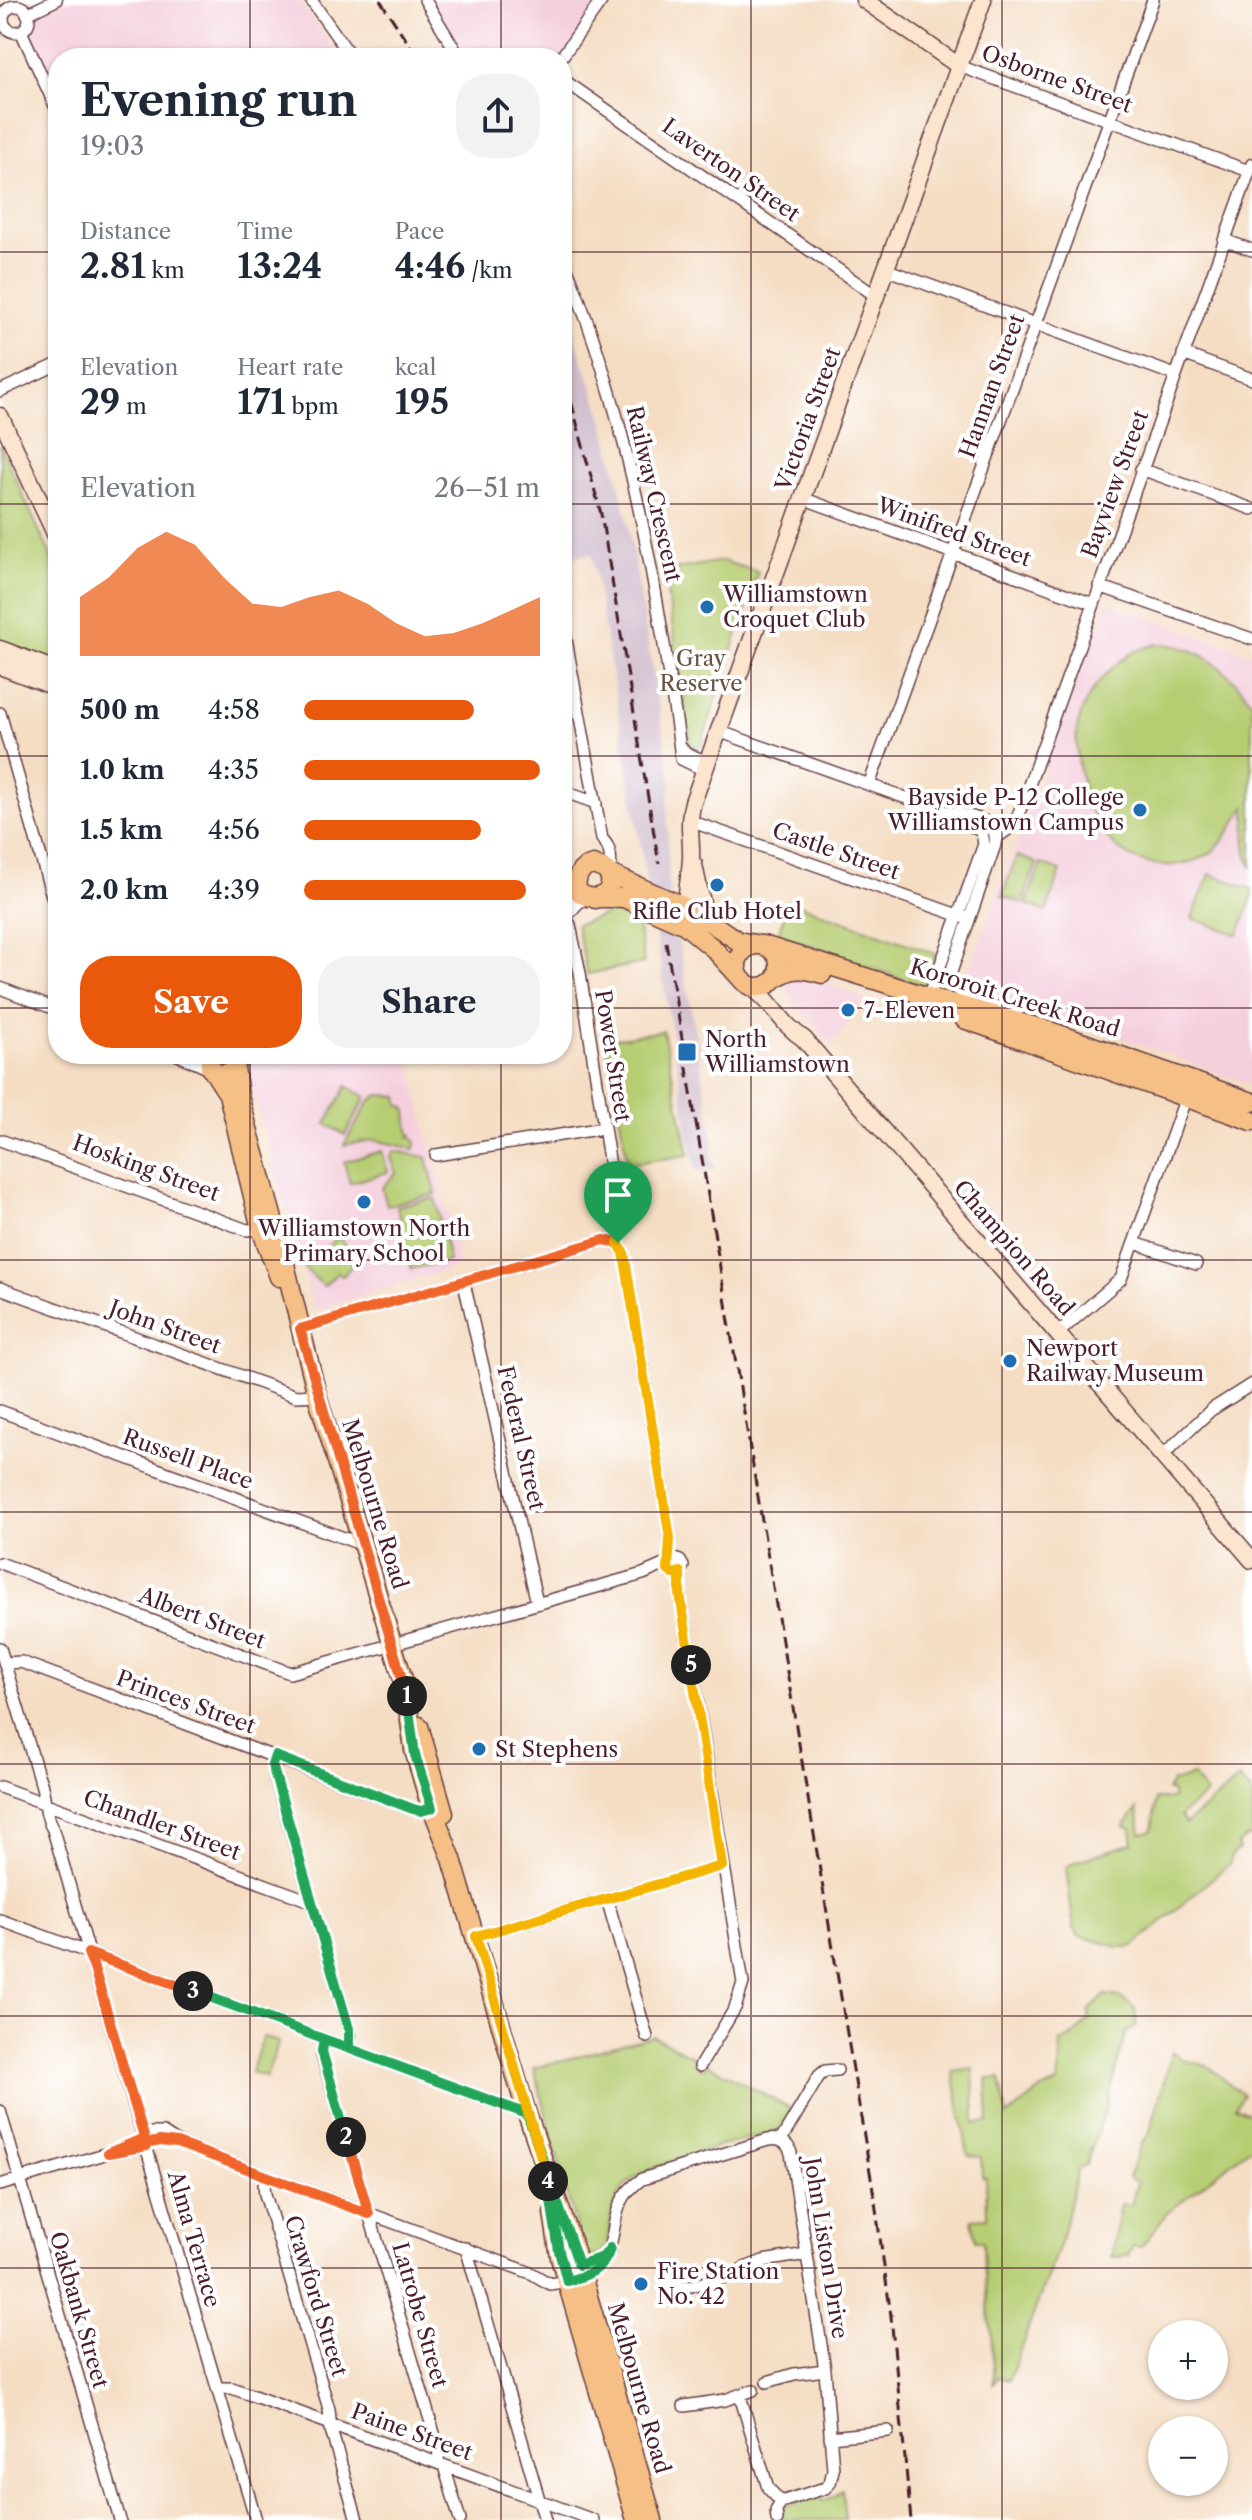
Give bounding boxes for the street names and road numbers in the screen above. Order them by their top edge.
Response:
street label: Osborne Street [978,39,1136,119]
street label: Laverton Street [657,113,805,228]
street label: Hannan Street [953,310,1031,462]
street label: Victoria Street [769,343,847,495]
street label: Railway Crescent [621,403,687,585]
street label: Bayview Street [1076,406,1154,561]
street label: Winifred Street [872,491,1035,572]
street label: Castle Street [769,817,903,885]
street label: Kororoit Creek Road [907,953,1123,1043]
street label: Power Street [589,988,637,1124]
street label: Hosking Street [69,1129,223,1207]
street label: Champion Road [948,1175,1080,1321]
street label: John Street [103,1293,225,1360]
street label: Federal Street [491,1363,551,1513]
street label: Melbourne Road [336,1416,414,1592]
street label: Russell Place [119,1423,257,1495]
street label: Albert Street [134,1581,269,1655]
street label: Princes Street [113,1664,259,1740]
street label: Chandler Street [80,1784,245,1866]
street label: John Liston Drive [798,2153,854,2341]
street label: Alma Terrace [161,2167,226,2310]
street label: Crawford Street [279,2212,353,2380]
street label: Oakbank Street [44,2229,114,2392]
street label: Latrobe Street [386,2239,454,2391]
street label: Melbourne Road [602,2299,676,2477]
street label: Paine Street [348,2398,476,2466]

